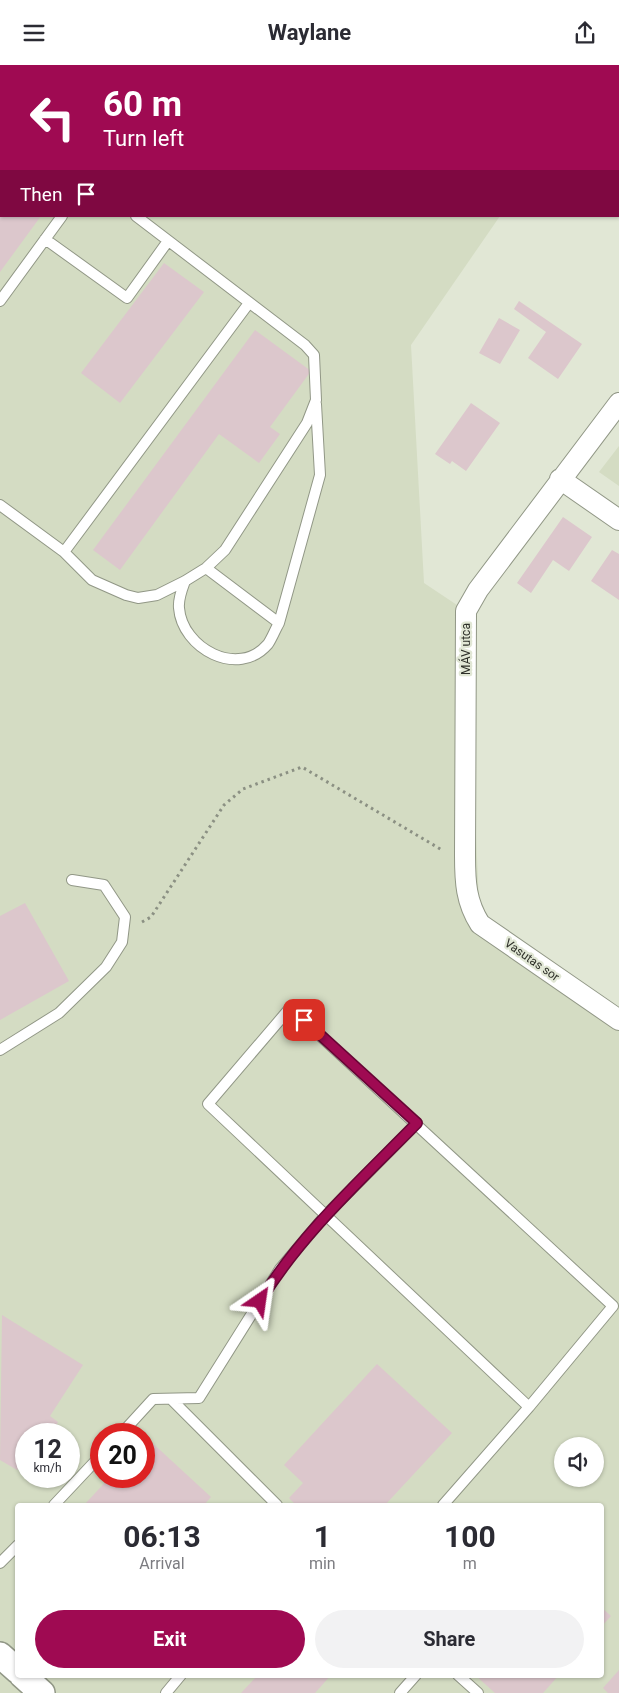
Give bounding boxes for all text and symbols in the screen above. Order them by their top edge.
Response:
icon: menu [20,19,48,47]
icon: share [571,19,599,47]
text: Waylane [268,20,351,45]
text: 60 m [103,84,182,125]
icon: left [20,85,85,150]
text: Turn left [103,126,184,151]
icon: arrive [72,180,100,208]
text: Then [20,183,62,206]
street label: MÁV utca [458,623,473,675]
street label: Vasutas sor [502,936,562,984]
pin [283,999,325,1041]
icon: arrive [290,1006,318,1034]
position arrow [233,1274,285,1326]
speed limit sign: 20 [90,1423,155,1488]
text: 12 [33,1435,62,1464]
map controls [554,1437,604,1487]
button: sound [554,1437,604,1487]
text: km/h [33,1461,62,1475]
text: 06:13 [123,1519,201,1554]
text: 1 [314,1519,331,1554]
text: 100 [444,1519,496,1554]
text: Arrival [139,1554,185,1573]
text: min [309,1554,336,1573]
text: m [463,1554,477,1573]
button: Exit [35,1610,305,1668]
button: Share [315,1610,584,1668]

